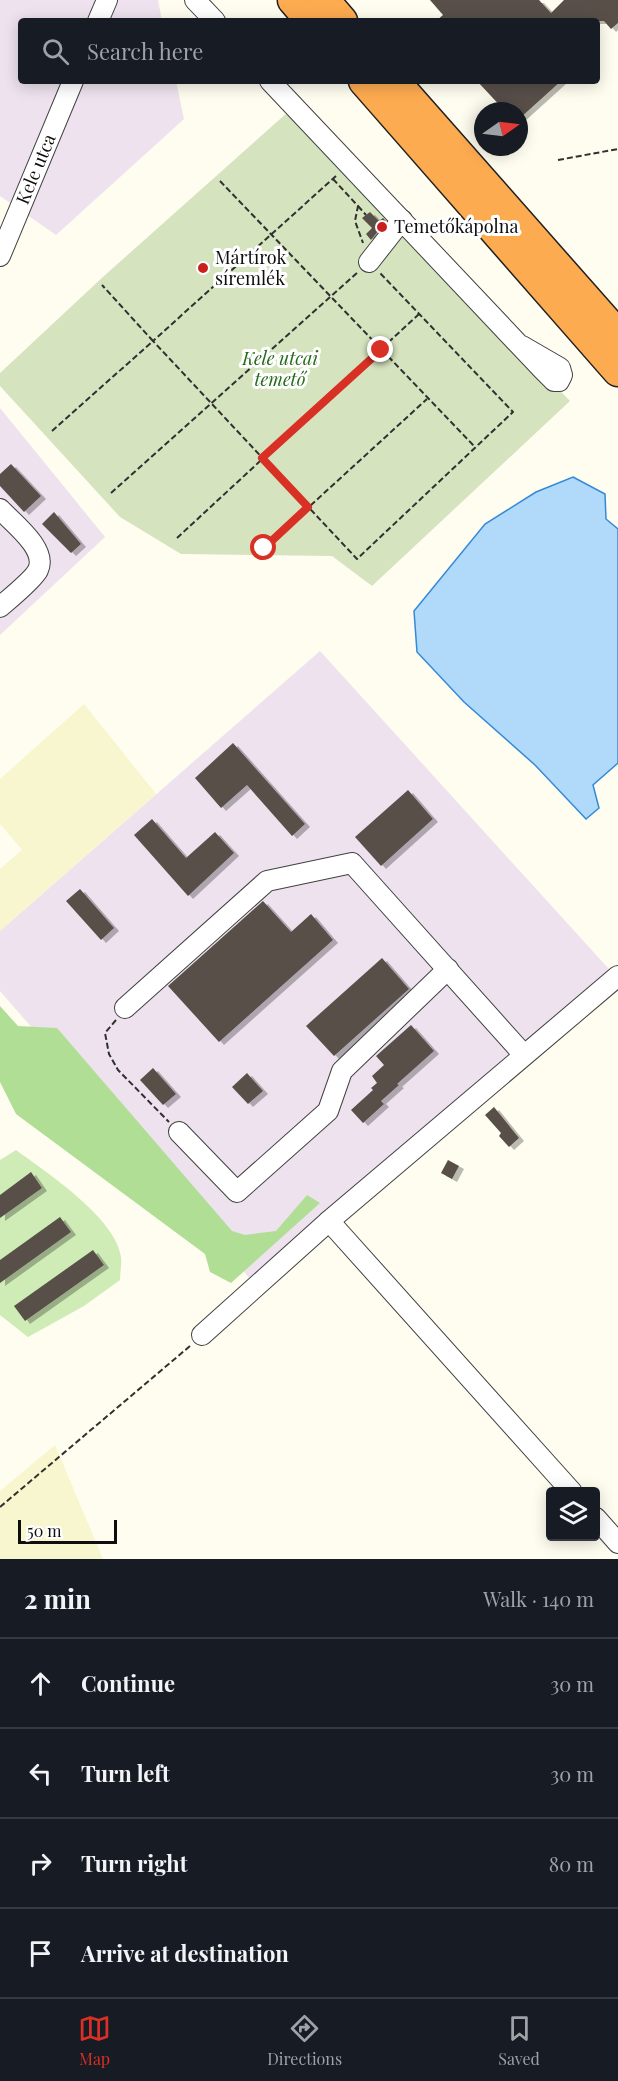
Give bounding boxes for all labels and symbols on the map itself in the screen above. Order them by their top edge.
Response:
north arrow [474,102,528,156]
street label: Kele utca [10,130,61,208]
place label: Temetőkápolna [394,214,518,238]
marker: Temetőkápolna [375,220,389,234]
place label: Mártírok síremlék [215,245,287,290]
marker: Mártírok síremlék [196,261,210,275]
route end [367,336,393,362]
park label: Kele utcai temető [241,346,318,391]
route start [250,534,276,560]
scale bar [18,1517,117,1544]

